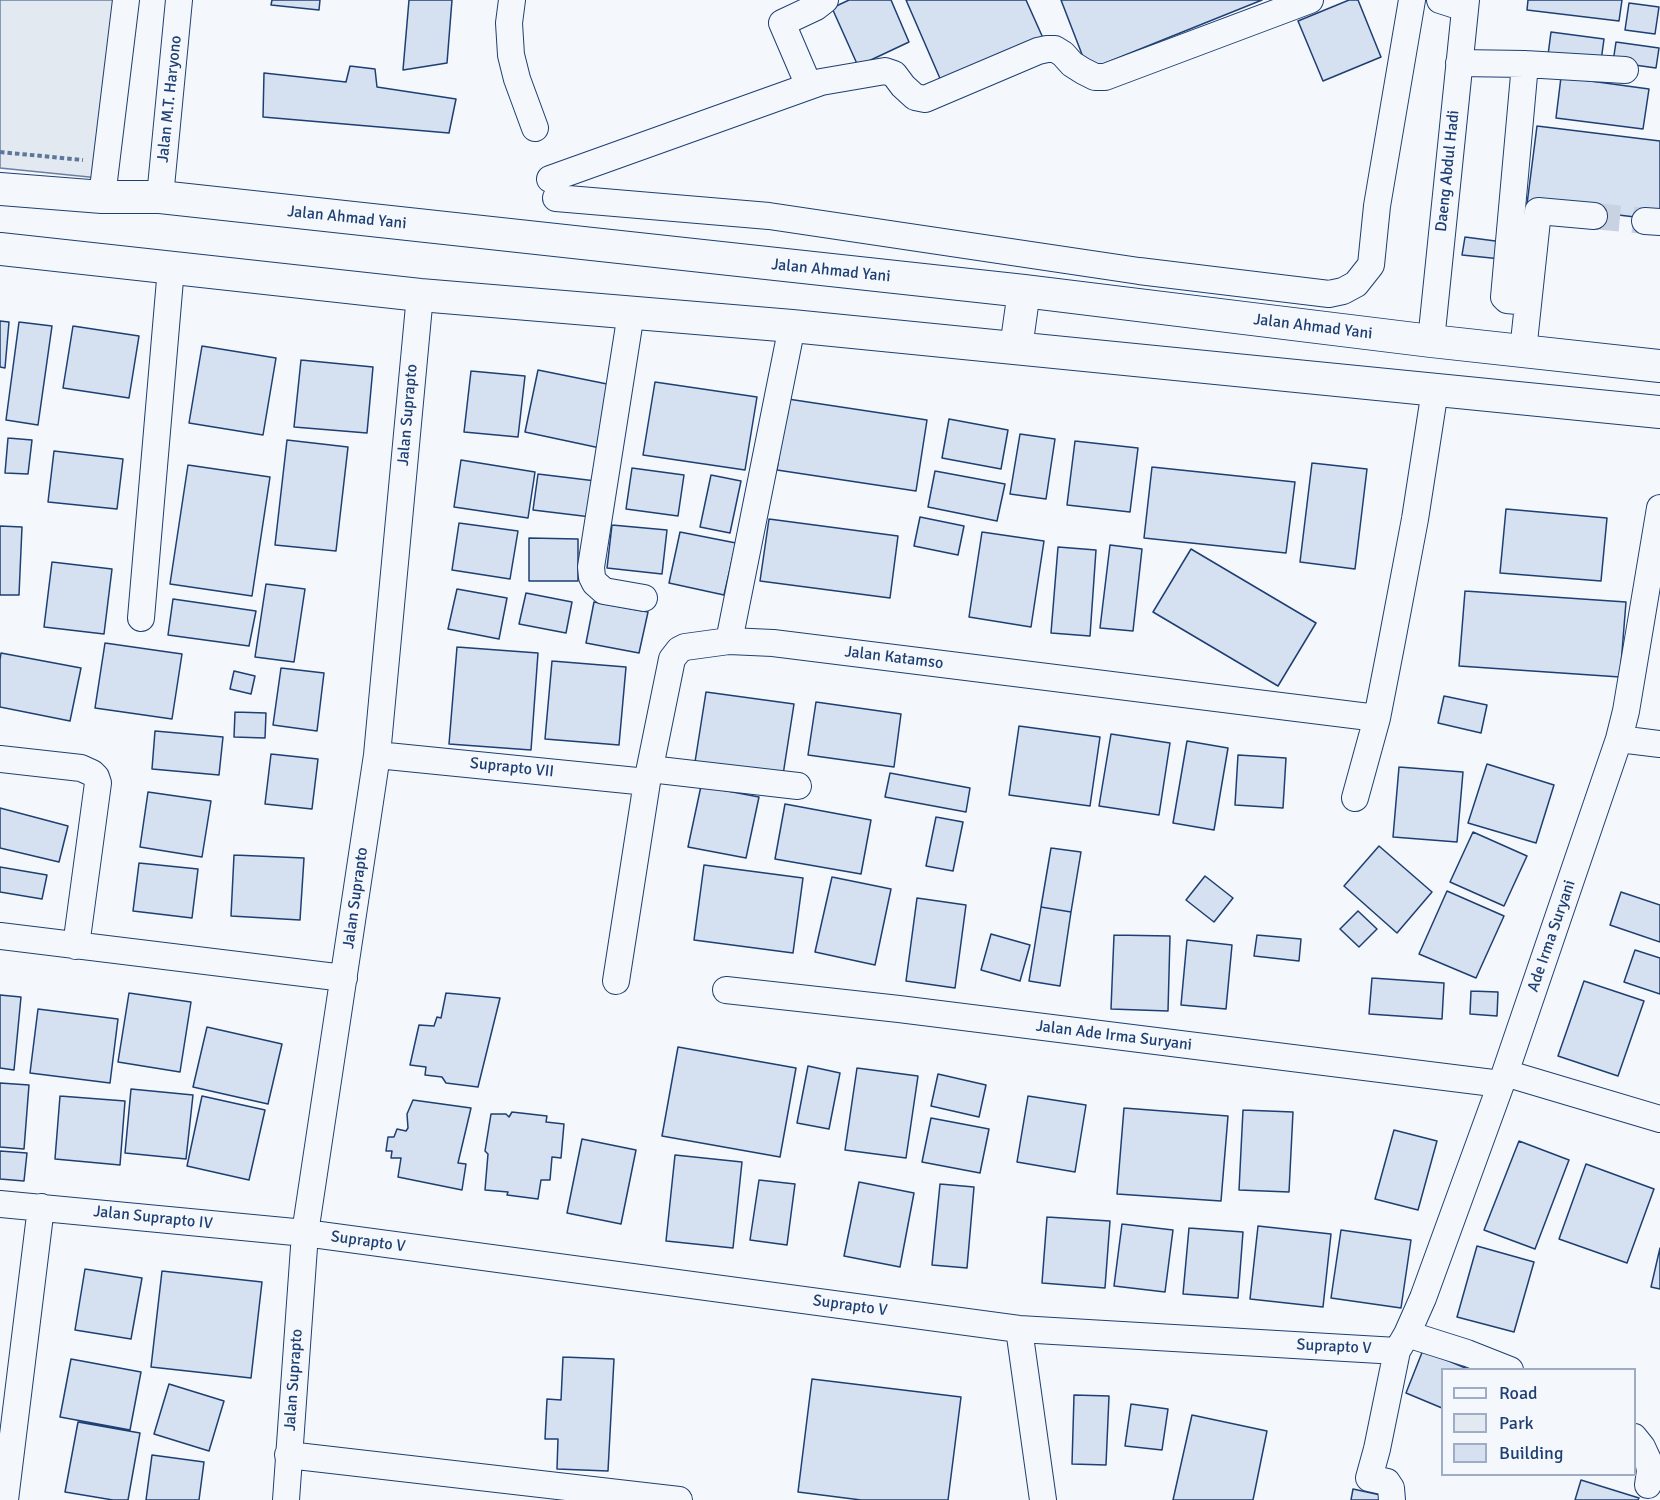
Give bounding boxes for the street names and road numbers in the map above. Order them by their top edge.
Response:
street label: Jalan M.T. Haryono [154,34,186,164]
street label: Daeng Abdul Hadi [1432,109,1464,233]
street label: Jalan Ahmad Yani [286,202,408,234]
street label: Jalan Ahmad Yani [770,255,892,287]
street label: Jalan Ahmad Yani [1252,310,1374,344]
street label: Jalan Suprapto [394,363,422,467]
street label: Jalan Katamso [844,642,944,674]
street label: Suprapto VII [469,754,555,782]
street label: Jalan Suprapto [339,846,373,950]
street label: Ade Irma Suryani [1524,878,1580,994]
street label: Jalan Ade Irma Suryani [1035,1017,1193,1055]
street label: Jalan Suprapto IV [93,1202,213,1234]
street label: Suprapto V [330,1227,406,1257]
street label: Suprapto V [812,1291,888,1321]
street label: Jalan Suprapto [281,1328,307,1432]
street label: Suprapto V [1296,1335,1372,1359]

